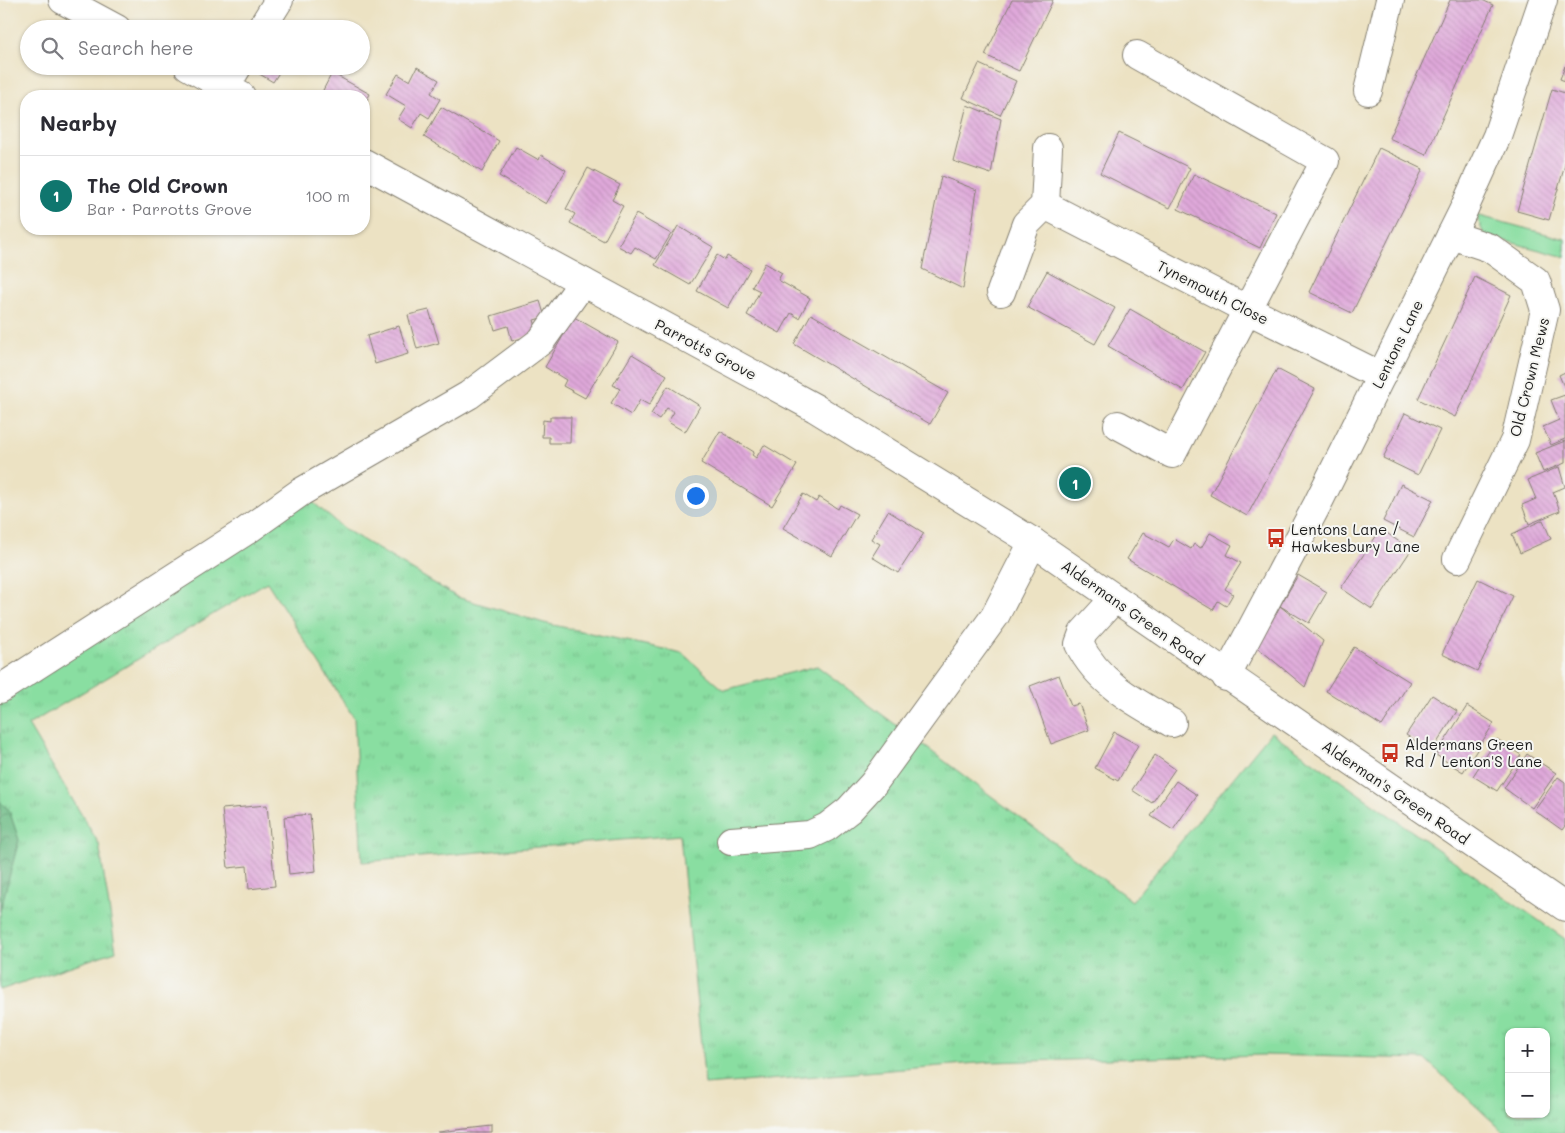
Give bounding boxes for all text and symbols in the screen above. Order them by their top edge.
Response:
search box [20,20,370,75]
icon: search [38,34,66,62]
text: Search here [78,35,194,60]
text: Nearby [40,109,117,136]
text: The Old Crown [87,173,228,198]
text: 1 [52,185,60,206]
text: 100 m [305,185,350,206]
text: Bar · Parrotts Grove [87,198,252,219]
street label: Tynemouth Close [1154,255,1272,329]
street label: Lentons Lane [1367,296,1427,392]
street label: Parrotts Grove [652,314,760,384]
street label: Old Crown Mews [1505,315,1553,439]
pin: 1 [1059,464,1091,502]
your location [683,483,709,509]
place label: Lentons Lane / Hawkesbury Lane [1291,519,1420,556]
bus stop icon: Lentons Lane / Hawkesbury Lane [1265,527,1287,549]
street label: Aldermans Green Road [1058,555,1208,669]
place label: Aldermans Green Rd / Lenton'S Lane [1405,734,1542,771]
street label: Alderman's Green Road [1319,735,1473,849]
bus stop icon: Aldermans Green Rd / Lenton'S Lane [1379,742,1401,764]
map controls [1505,1028,1550,1118]
button: + [1505,1028,1550,1073]
button: − [1505,1073,1550,1118]

